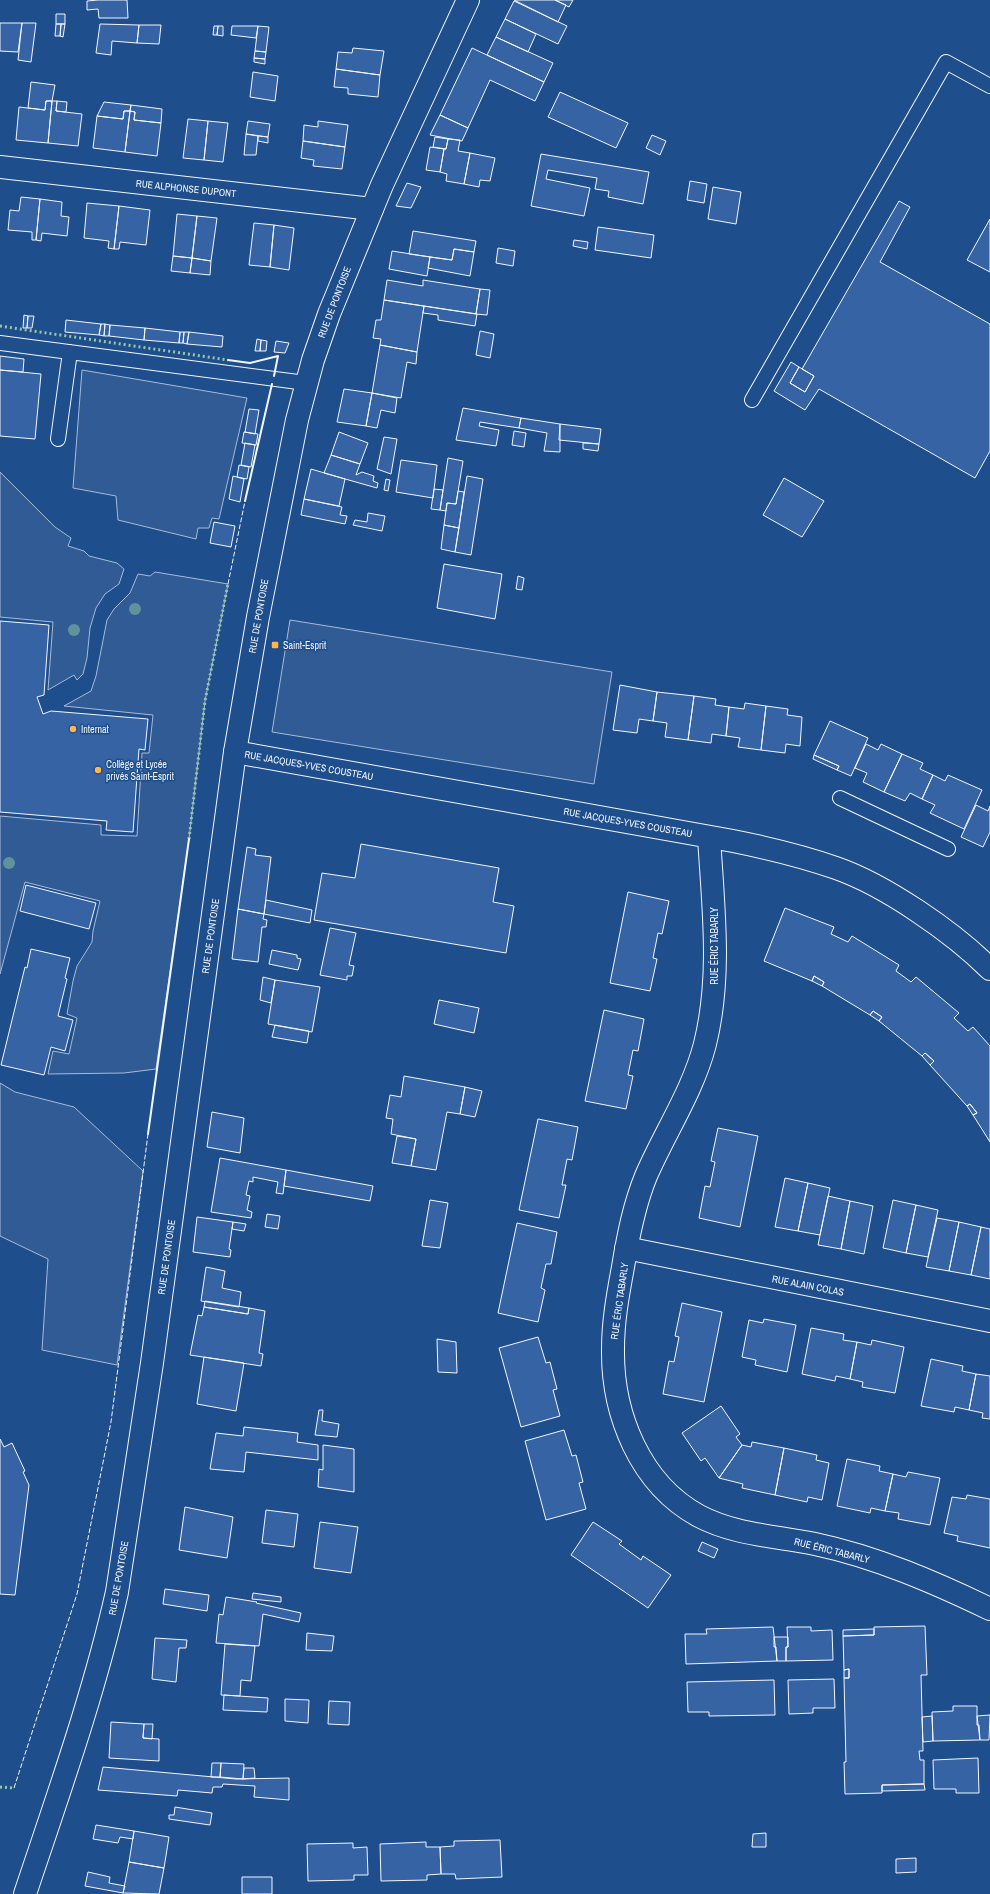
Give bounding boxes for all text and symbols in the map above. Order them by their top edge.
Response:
street label: RUE ALPHONSE DUPONT [135,177,237,200]
street label: RUE DE PONTOISE [315,265,354,340]
street label: RUE DE PONTOISE [246,578,271,654]
place label: Saint-Esprit [283,639,327,652]
marker: Saint-Esprit [270,640,280,650]
place label: Internat [81,723,110,736]
marker: Internat [68,724,78,734]
street label: RUE JACQUES-YVES COUSTEAU [243,748,375,783]
place label: Collège et Lycée privés Saint-Esprit [106,758,175,783]
marker: Collège et Lycée privés Saint-Esprit [93,765,103,775]
street label: RUE JACQUES-YVES COUSTEAU [562,805,694,840]
street label: RUE DE PONTOISE [199,898,222,974]
street label: RUE ÉRIC TABARLY [708,907,721,985]
street label: RUE DE PONTOISE [155,1219,178,1295]
street label: RUE ÉRIC TABARLY [608,1261,631,1340]
street label: RUE ALAIN COLAS [771,1272,845,1299]
street label: RUE ÉRIC TABARLY [793,1535,872,1566]
street label: RUE DE PONTOISE [106,1540,131,1616]

